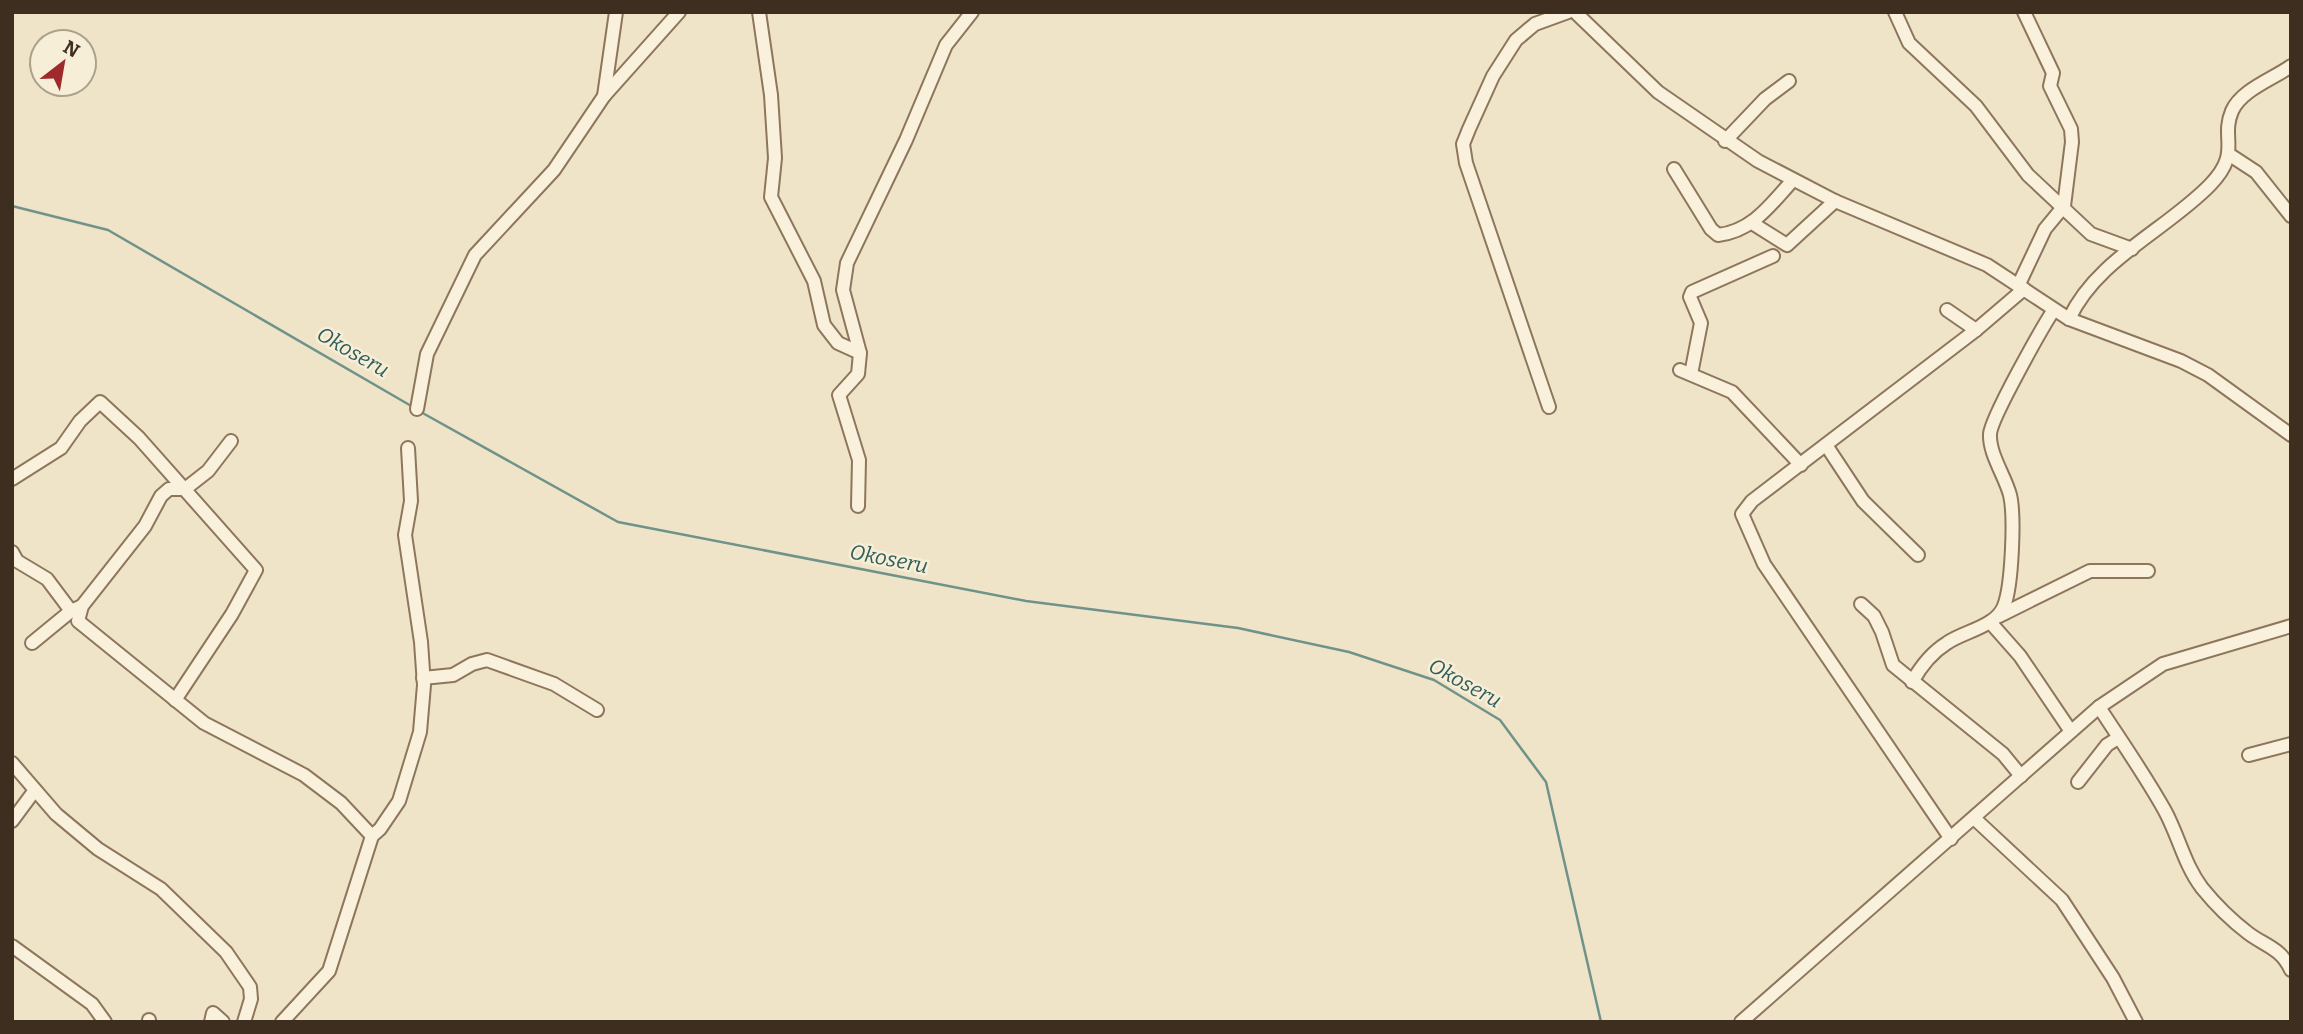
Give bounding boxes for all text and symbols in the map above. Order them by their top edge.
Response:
north arrow [28,28,98,98]
text: N [59,35,84,63]
water label: Okoseru [312,321,394,383]
water label: Okoseru [848,539,930,579]
water label: Okoseru [1424,652,1506,714]

